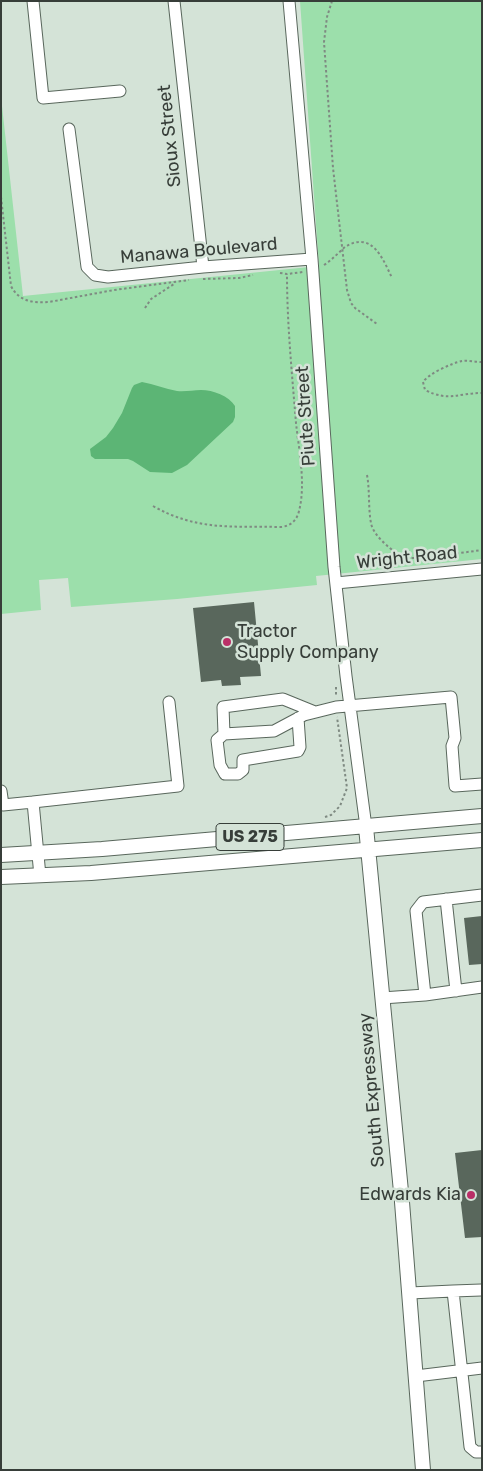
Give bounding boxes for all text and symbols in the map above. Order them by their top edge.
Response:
street label: Sioux Street [154,84,186,188]
street label: Manawa Boulevard [119,233,279,269]
street label: Piute Street [292,365,320,467]
street label: Wright Road [356,542,458,574]
place label: Tractor Supply Company [237,621,379,664]
marker: Tractor Supply Company [221,636,233,648]
road number: US 275 [216,824,284,850]
street label: South Expressway [354,1012,390,1168]
place label: Edwards Kia [359,1184,461,1206]
marker: Edwards Kia [465,1189,477,1201]

